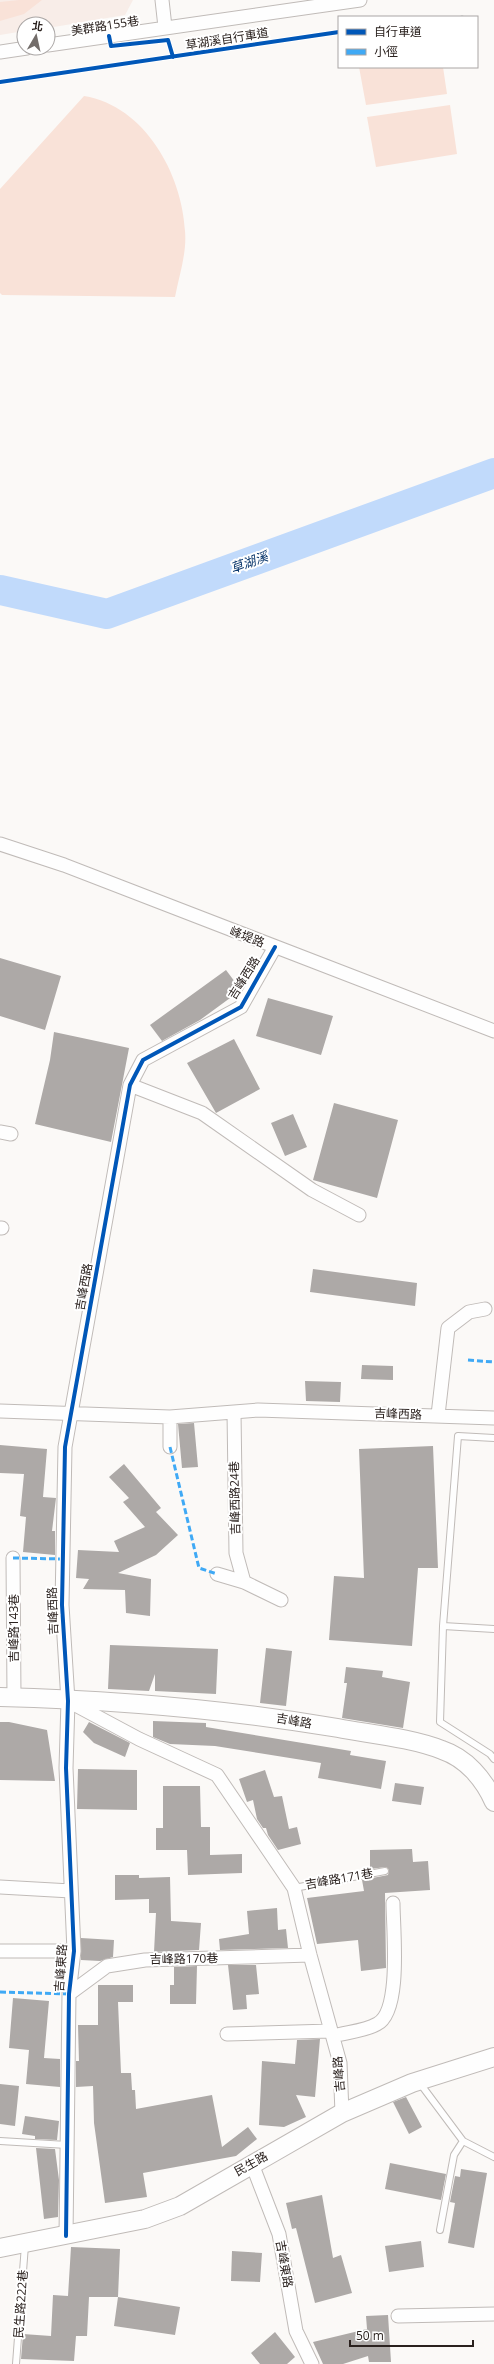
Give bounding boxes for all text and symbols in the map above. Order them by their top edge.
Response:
street label: 美群路155巷 [70,12,140,39]
north arrow [16,16,56,56]
legend [338,16,478,68]
text: 北 [31,17,44,34]
text: 自行車道 [374,23,422,40]
street label: 草湖溪自行車道 [184,24,270,53]
text: 小徑 [374,43,398,60]
water label: 草湖溪 [228,546,272,577]
street label: 峰堤路 [227,922,267,951]
street label: 吉峰西路 [224,953,264,1003]
street label: 吉峰西路 [71,1262,96,1312]
street label: 吉峰西路 [374,1404,422,1423]
street label: 吉峰西路24巷 [225,1461,244,1535]
street label: 吉峰西路 [43,1587,62,1635]
street label: 吉峰路143巷 [5,1594,22,1662]
street label: 吉峰路 [275,1709,313,1732]
street label: 吉峰路171巷 [304,1864,374,1893]
street label: 吉峰東路 [50,1943,71,1993]
street label: 吉峰路170巷 [150,1949,218,1968]
street label: 吉峰路 [328,2055,349,2093]
street label: 民生路 [231,2147,271,2180]
street label: 吉峰東路 [272,2239,297,2289]
street label: 民生路222巷 [10,2269,31,2339]
scale bar [350,2322,473,2348]
text: 50 m [356,2327,384,2344]

